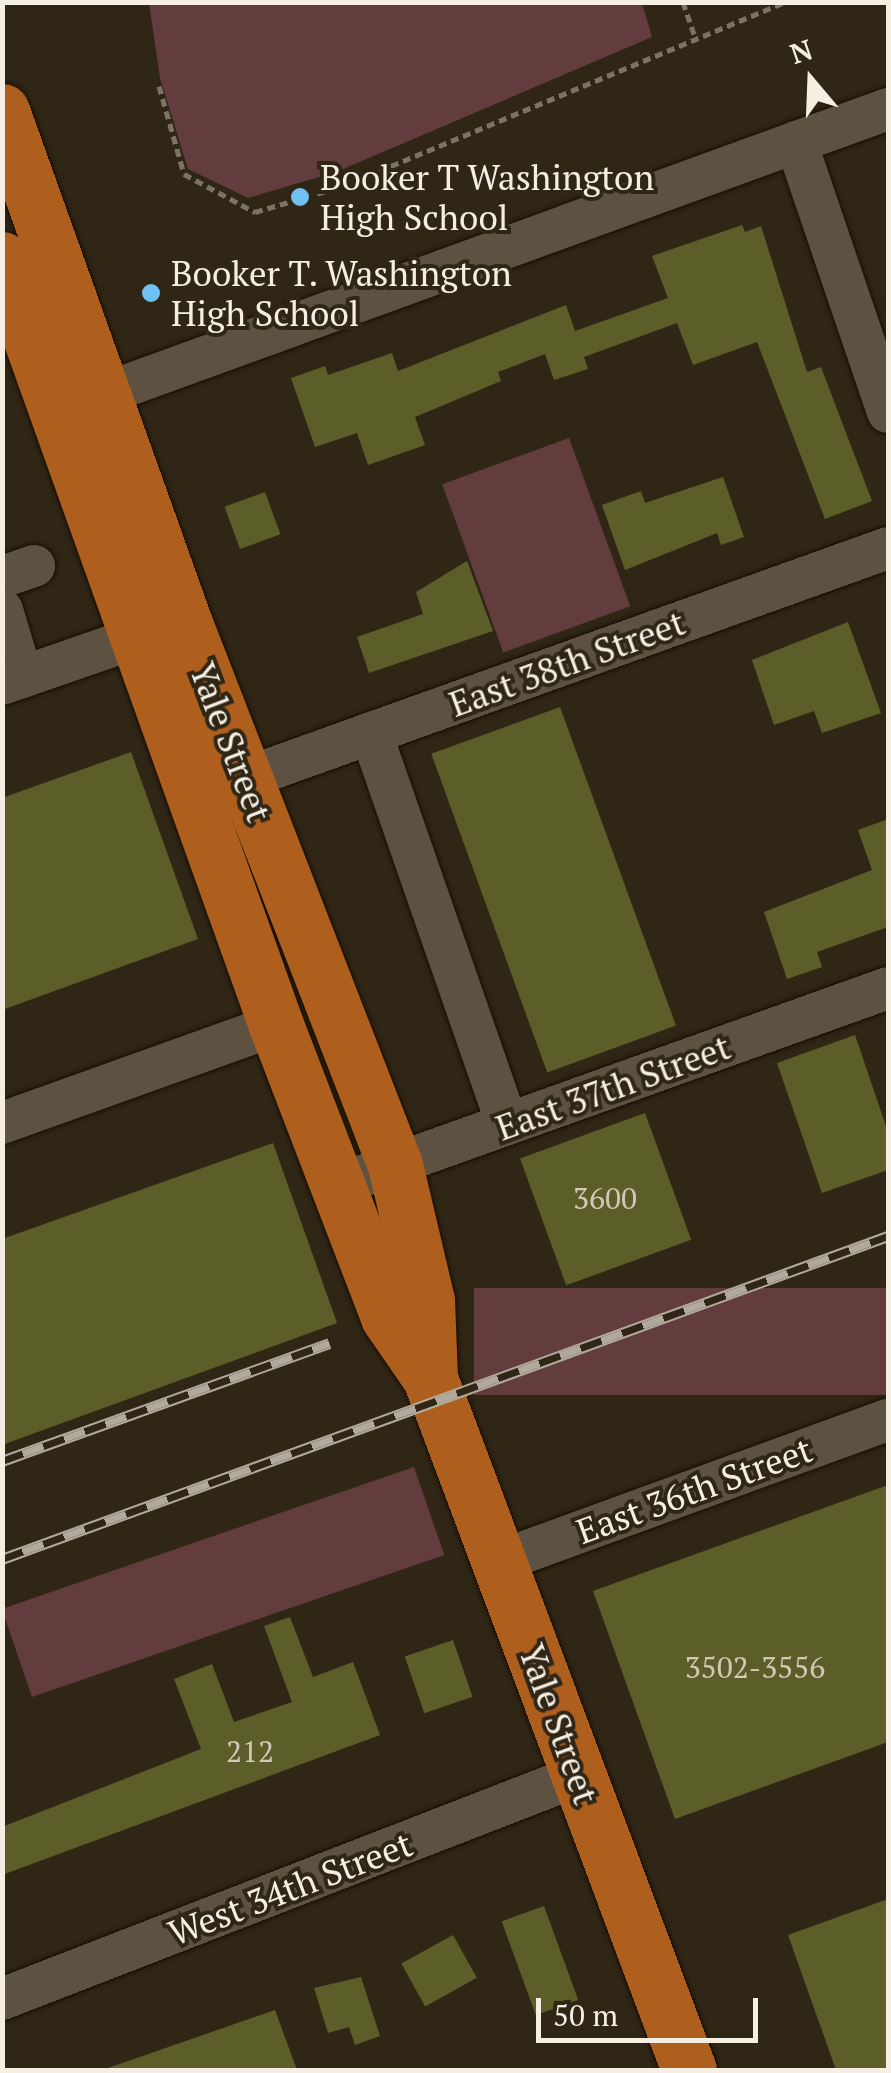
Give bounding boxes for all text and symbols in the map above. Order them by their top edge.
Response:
north arrow [761,30,861,130]
text: N [785,30,817,72]
place label: Booker T Washington High School [320,156,654,238]
marker: Booker T Washington High School [289,186,311,208]
place label: Booker T. Washington High School [171,252,513,334]
marker: Booker T. Washington High School [140,282,162,304]
street label: East 38th Street [444,601,690,725]
street label: Yale Street [181,656,281,828]
street label: East 37th Street [490,1025,736,1149]
house number: 3600 [573,1180,637,1216]
street label: East 36th Street [571,1428,817,1552]
street label: Yale Street [511,1638,607,1810]
house number: 3502-3556 [685,1649,825,1685]
house number: 212 [226,1733,274,1769]
street label: West 34th Street [162,1822,418,1954]
scale bar [541,1978,764,2040]
text: 50 m [553,1995,618,2035]

